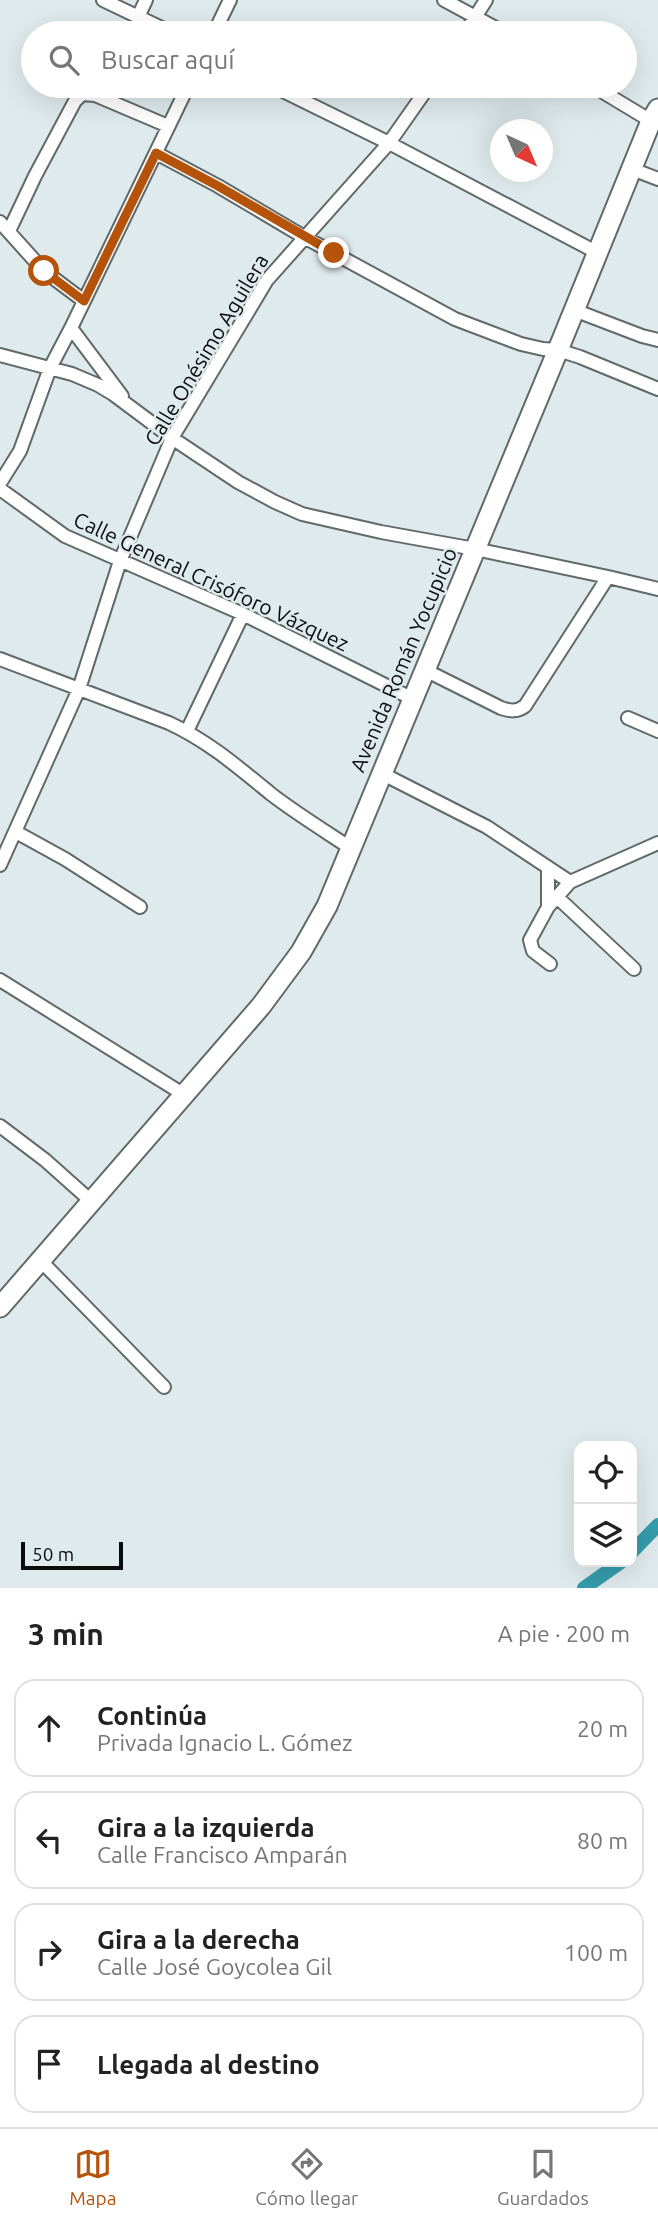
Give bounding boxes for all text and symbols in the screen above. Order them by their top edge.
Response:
search box [21,21,637,98]
icon: search [45,41,83,79]
text: Buscar aquí [101,45,235,74]
north arrow [490,119,553,182]
route end [318,237,349,268]
street label: Calle Onésimo Aguilera [139,249,273,450]
route start [28,255,59,286]
street label: Calle General Crisóforo Vázquez [70,507,353,656]
street label: Avenida Román Yocupicio [345,544,461,775]
map controls [574,1441,637,1567]
button: locate [574,1441,637,1504]
button: layers [574,1504,637,1567]
scale bar [21,1539,122,1571]
text: 50 m [32,1543,74,1565]
text: 3 min [28,1617,104,1651]
text: A pie · 200 m [498,1621,630,1646]
text: Continúa [97,1701,207,1730]
icon: ahead [30,1709,68,1747]
text: 20 m [577,1716,628,1741]
text: Privada Ignacio L. Gómez [97,1730,353,1755]
text: Gira a la izquierda [97,1813,315,1842]
icon: left [30,1821,68,1859]
text: 80 m [577,1828,628,1853]
text: Calle Francisco Amparán [97,1842,348,1867]
text: Gira a la derecha [97,1925,300,1954]
icon: right [30,1933,68,1971]
text: 100 m [564,1940,628,1965]
text: Calle José Goycolea Gil [97,1954,332,1979]
icon: arrive [30,2045,68,2083]
text: Llegada al destino [97,2050,320,2079]
tab: Mapa [69,2145,117,2209]
tab: Cómo llegar [255,2145,358,2209]
tab: Guardados [497,2145,589,2209]

